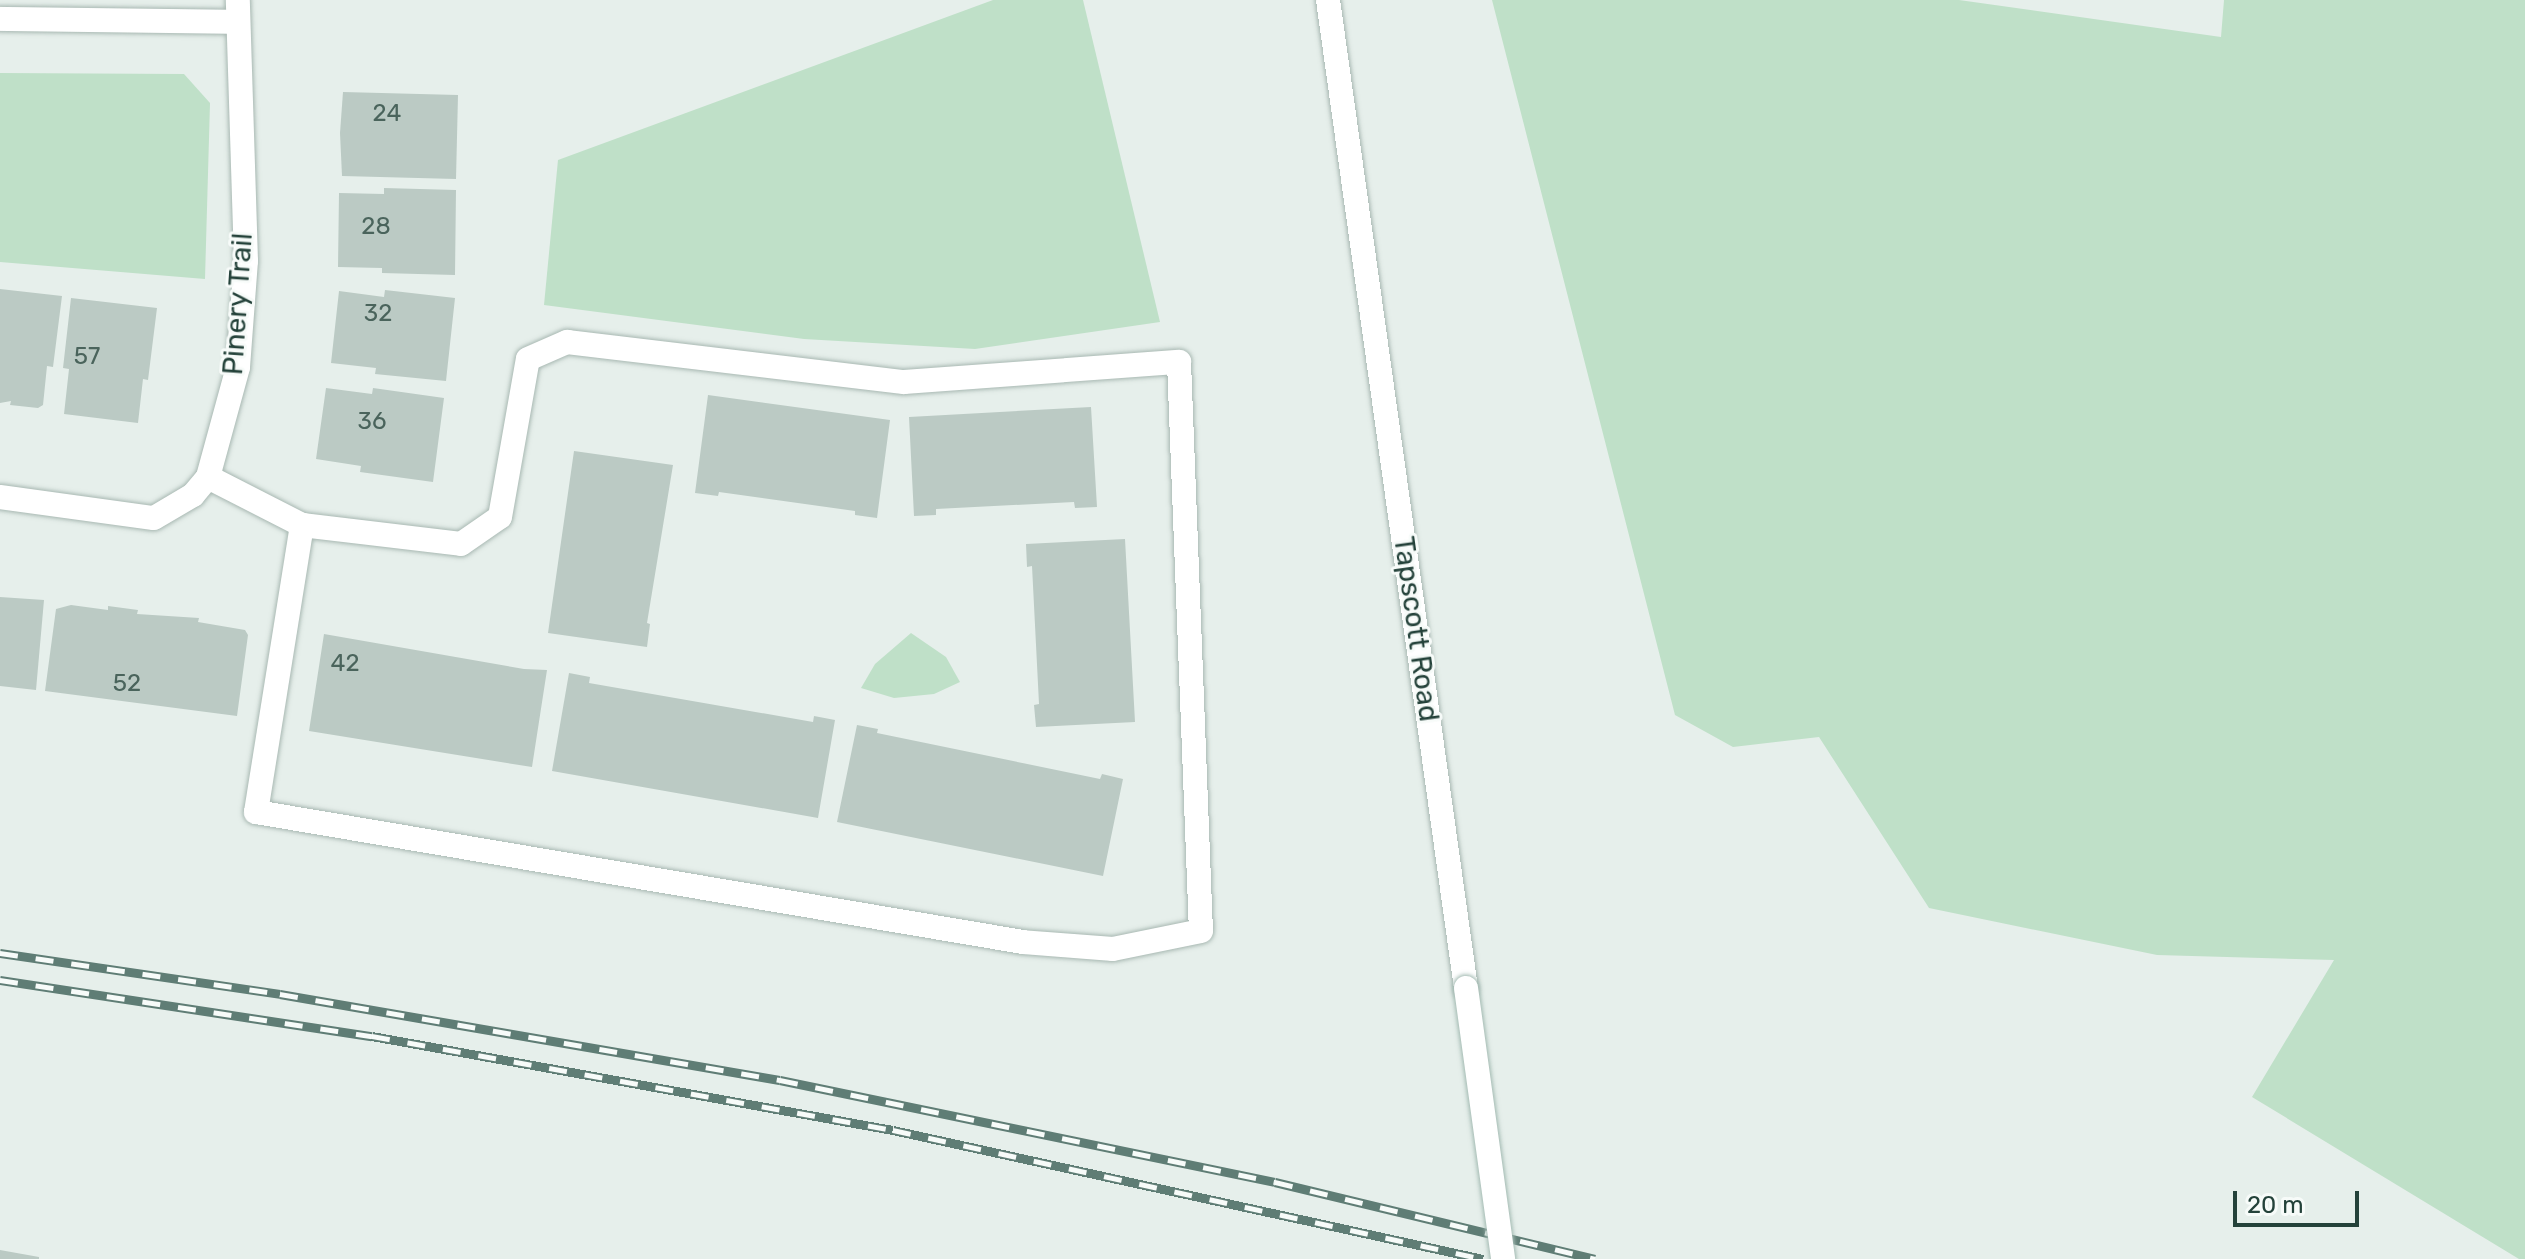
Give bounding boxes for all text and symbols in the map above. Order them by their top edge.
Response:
house number: 24 [373,100,401,128]
house number: 28 [361,213,391,241]
street label: Pinery Trail [216,231,260,377]
house number: 32 [364,300,392,328]
house number: 57 [74,343,100,371]
house number: 36 [358,408,386,436]
street label: Tapscott Road [1386,534,1446,724]
house number: 42 [331,650,359,678]
house number: 52 [113,670,141,698]
scale bar [2237,1175,2363,1225]
text: 20 m [2247,1191,2304,1219]

